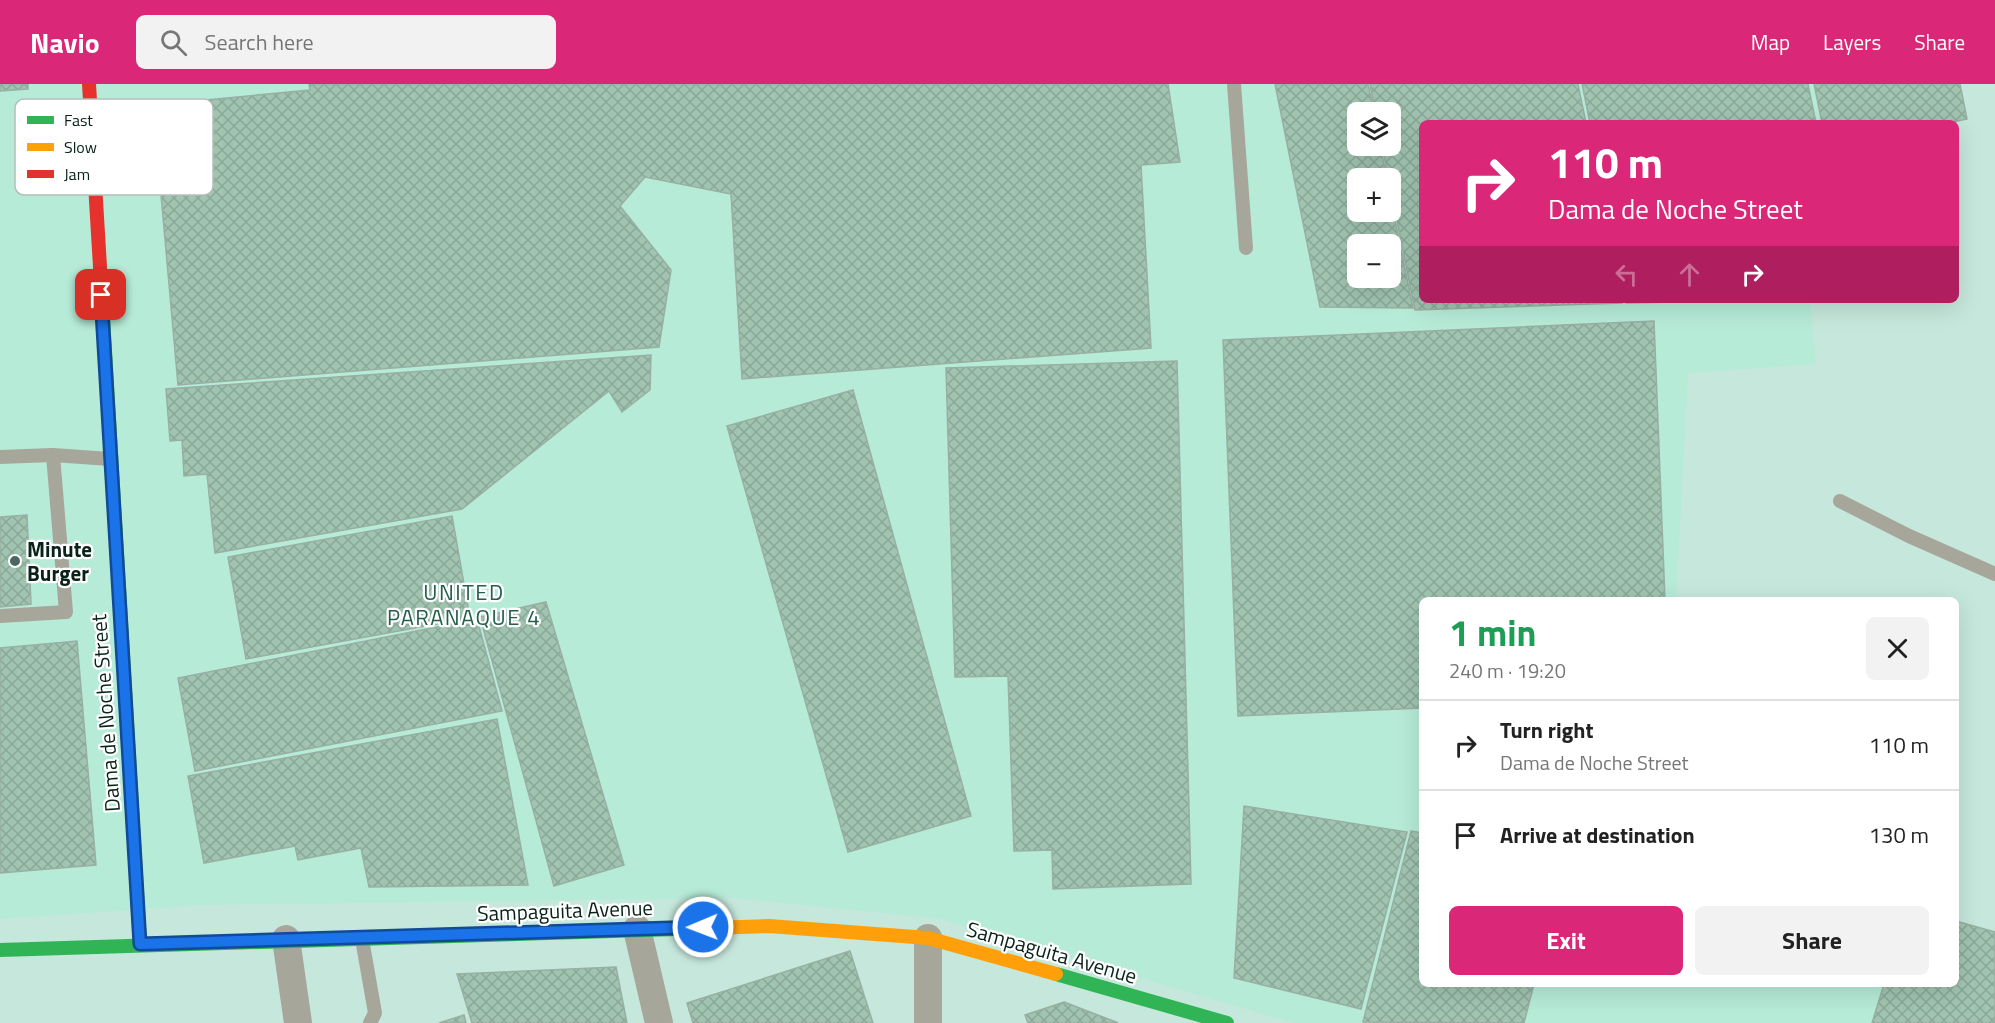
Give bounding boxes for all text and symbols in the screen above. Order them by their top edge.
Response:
search box [136,15,556,69]
text: Navio [30,21,100,64]
text: Search here [205,25,314,59]
icon: search [157,26,190,59]
text: Map [1751,26,1790,58]
text: Layers [1823,26,1881,58]
text: Share [1914,26,1965,58]
legend [15,99,213,195]
map controls [1347,102,1401,288]
button: layers [1347,102,1401,156]
text: Fast [64,108,93,132]
text: 110 m [1548,130,1663,194]
text: Slow [64,135,97,159]
icon: right [1449,144,1527,222]
text: Jam [64,162,90,186]
button: + [1347,168,1401,222]
text: Dama de Noche Street [1548,188,1803,229]
button: − [1347,234,1401,288]
icon: left [1610,258,1643,291]
icon: ahead [1673,258,1706,291]
icon: right [1736,258,1769,291]
pin [75,269,126,320]
icon: arrive [84,278,117,311]
place label: Minute Burger [27,533,92,589]
marker: Minute Burger [8,554,22,568]
district label: UNITED PARANAQUE 4 [387,575,541,634]
text: 1 min [1449,605,1536,660]
street label: Dama de Noche Street [82,612,128,813]
button: close [1866,617,1929,680]
text: 240 m · 19:20 [1449,655,1566,686]
text: Turn right [1500,713,1594,747]
text: 110 m [1869,728,1929,762]
icon: right [1449,729,1482,762]
text: Dama de Noche Street [1500,747,1689,778]
text: Arrive at destination [1500,818,1695,852]
text: 130 m [1869,818,1929,852]
icon: arrive [1449,819,1482,852]
street label: Sampaguita Avenue [477,891,653,929]
position arrow [671,895,735,959]
button: Exit [1449,906,1683,975]
button: Share [1695,906,1929,975]
street label: Sampaguita Avenue [963,912,1141,992]

